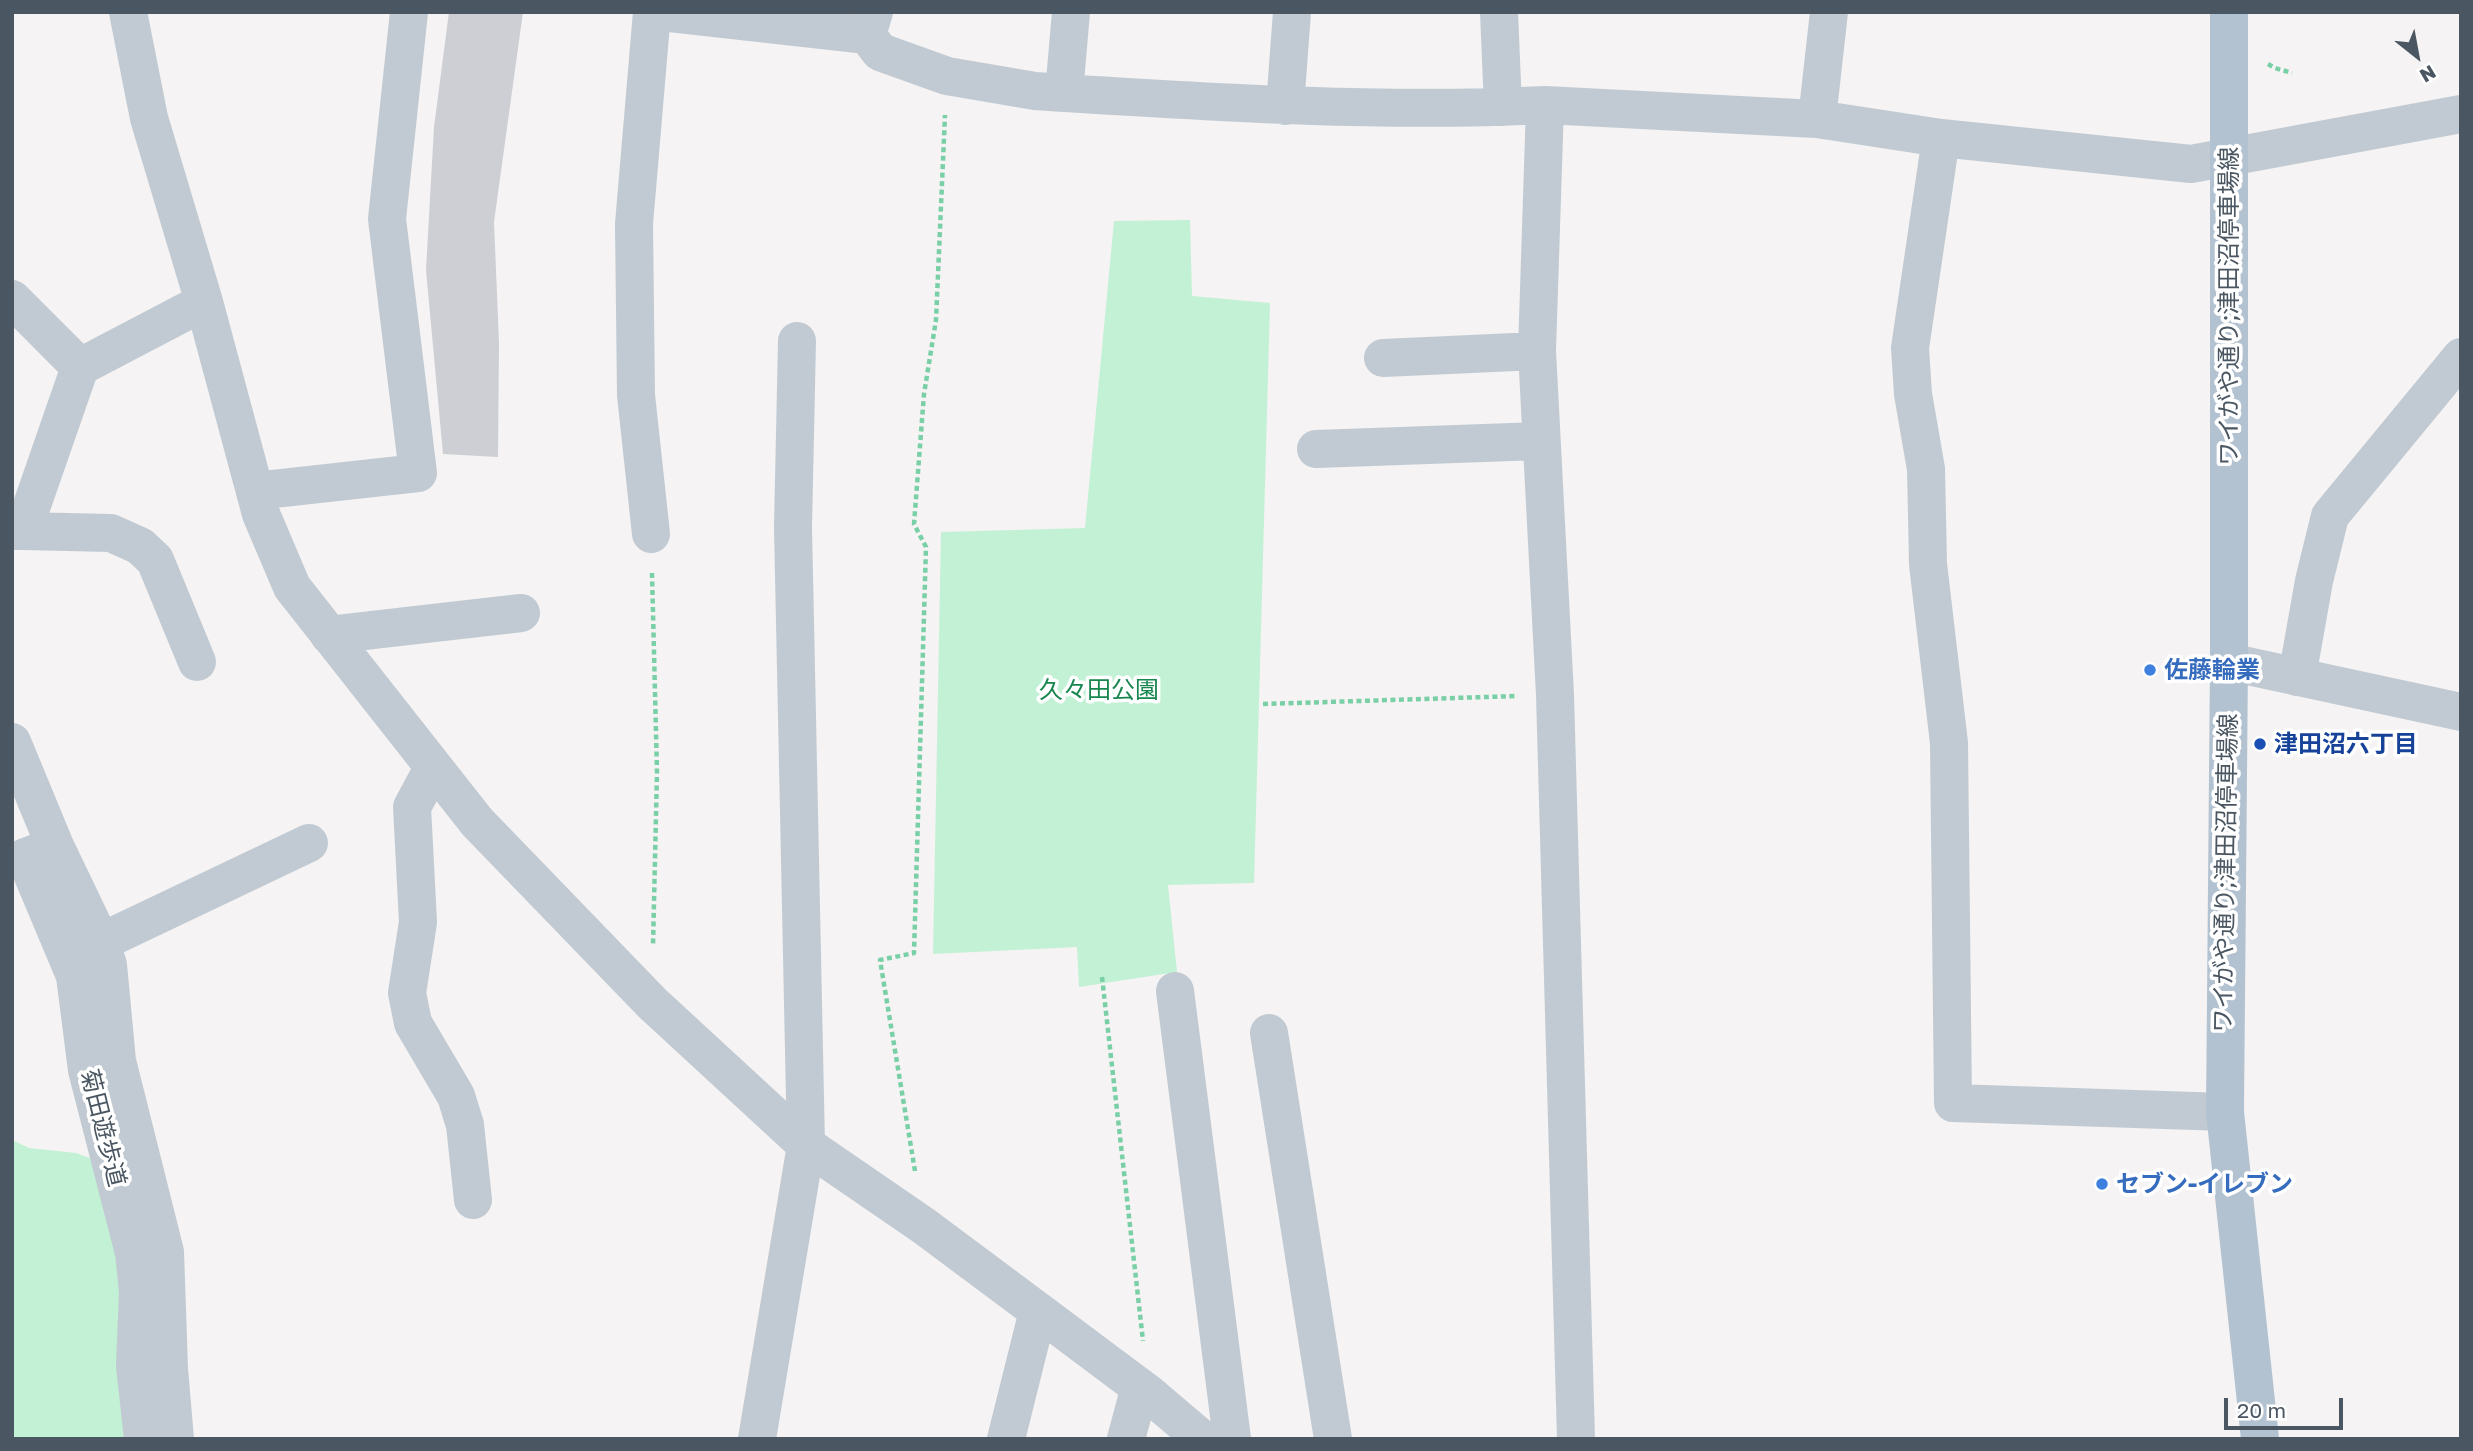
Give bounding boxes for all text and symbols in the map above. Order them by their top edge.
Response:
north arrow [2382,21,2452,91]
text: N [2416,61,2440,88]
street label: ワイがや通り;津田沼停車場線 [2215,146,2243,466]
place label: 佐藤輪業 [2164,656,2260,684]
marker: 佐藤輪業 [2142,662,2158,678]
park label: 久々田公園 [1039,676,1159,704]
street label: ワイがや通り;津田沼停車場線 [2209,713,2243,1033]
place label: 津田沼六丁目 [2274,730,2418,758]
marker: 津田沼六丁目 [2252,736,2268,752]
street label: 菊田遊歩道 [75,1066,131,1190]
place label: セブン-イレブン [2116,1170,2293,1198]
marker: セブン-イレブン [2094,1176,2110,1192]
scale bar [2228,1384,2347,1428]
text: 20 m [2237,1397,2286,1423]

